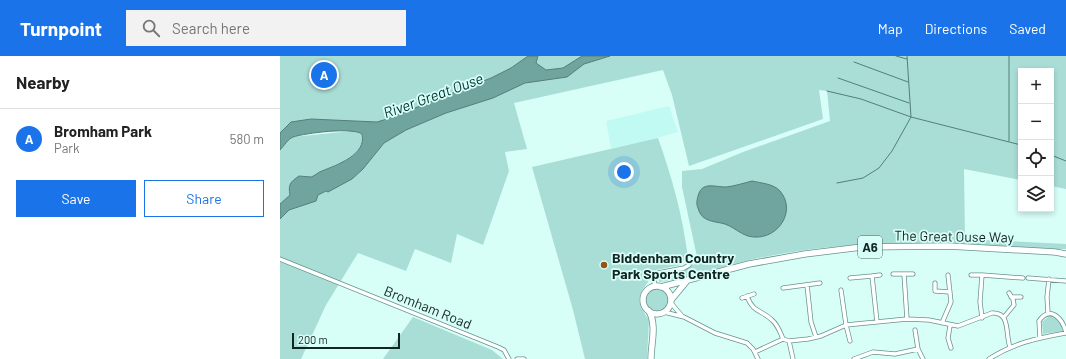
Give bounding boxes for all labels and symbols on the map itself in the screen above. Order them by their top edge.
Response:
pin: A [311,60,337,90]
water label: River Great Ouse [381,69,486,121]
your location [614,162,634,182]
street label: The Great Ouse Way [894,226,1015,246]
road number: A6 [858,236,882,258]
place label: Biddenham Country Park Sports Centre [612,249,734,282]
marker: Biddenham Country Park Sports Centre [599,260,609,270]
street label: Bromham Road [382,282,474,332]
scale bar [292,331,400,350]

